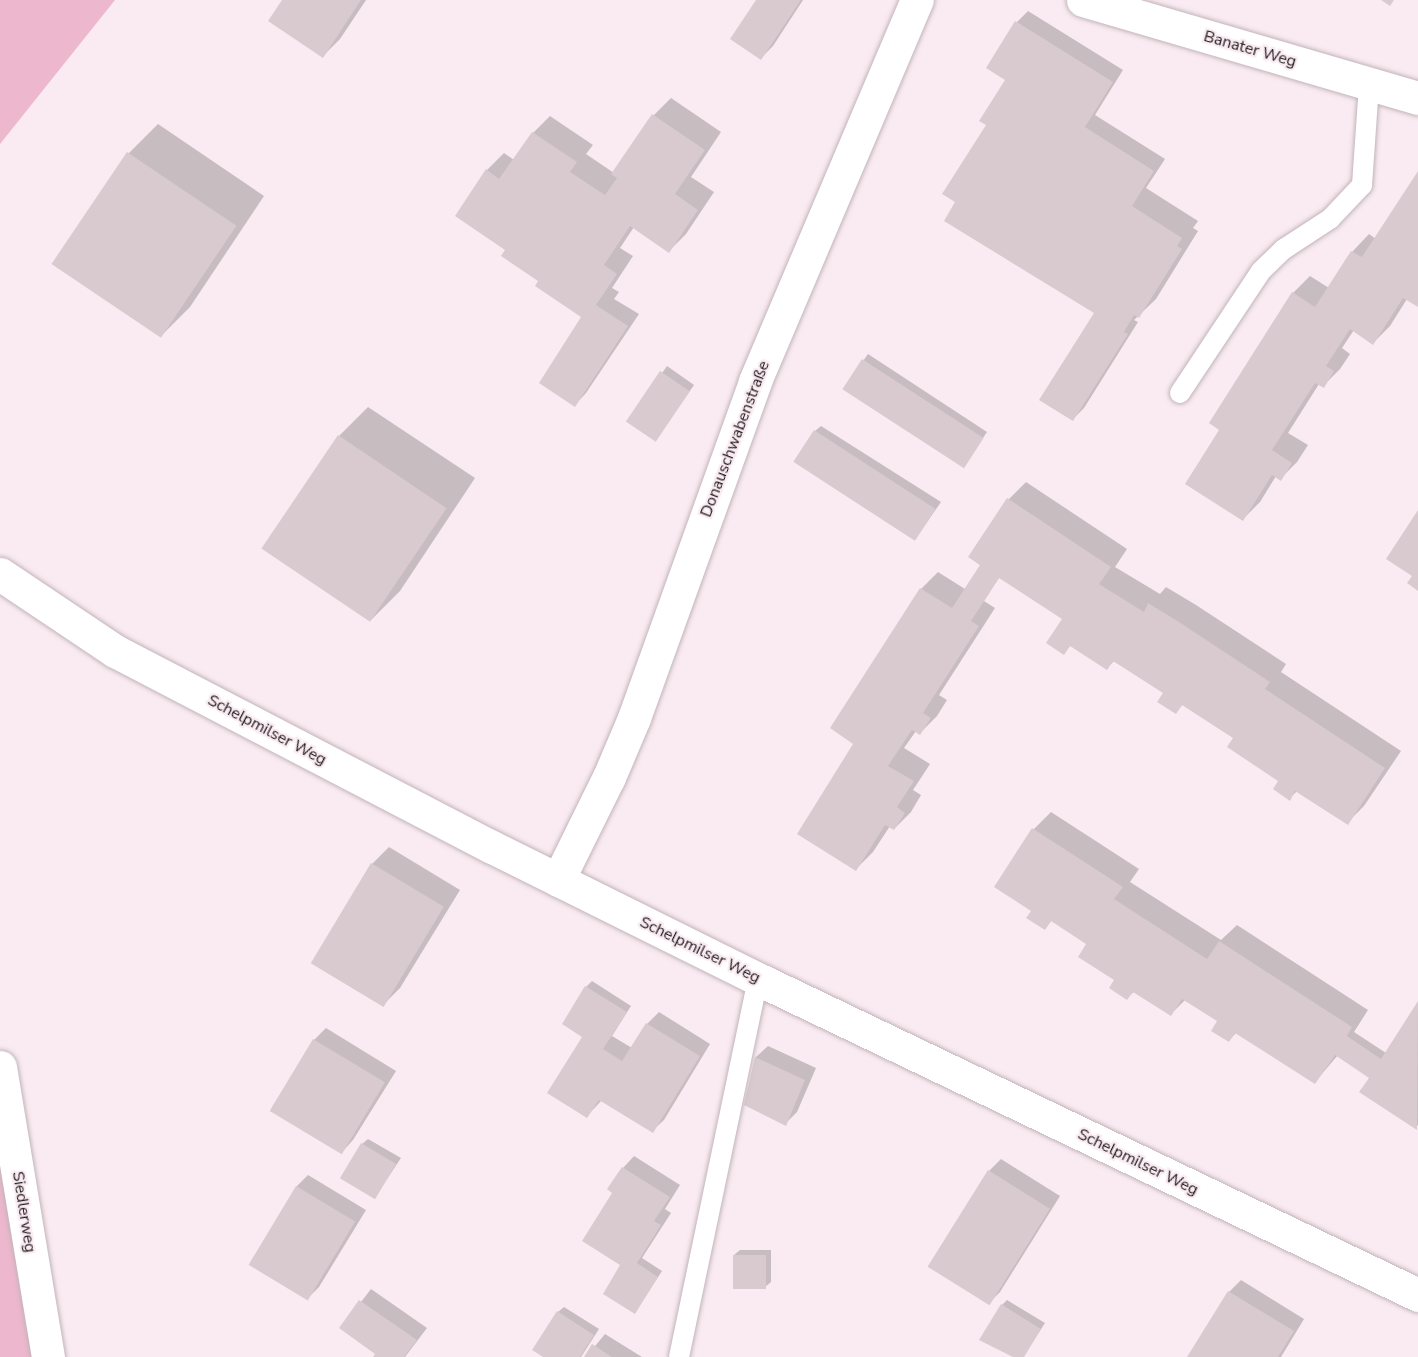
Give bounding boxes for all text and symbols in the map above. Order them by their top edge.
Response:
street label: Banater Weg [1202,27,1298,71]
street label: Donauschwabenstraße [696,358,774,520]
street label: Schelpmilser Weg [204,691,330,769]
street label: Schelpmilser Weg [637,913,763,987]
street label: Schelpmilser Weg [1075,1125,1201,1199]
street label: Siedlerweg [8,1170,40,1254]

